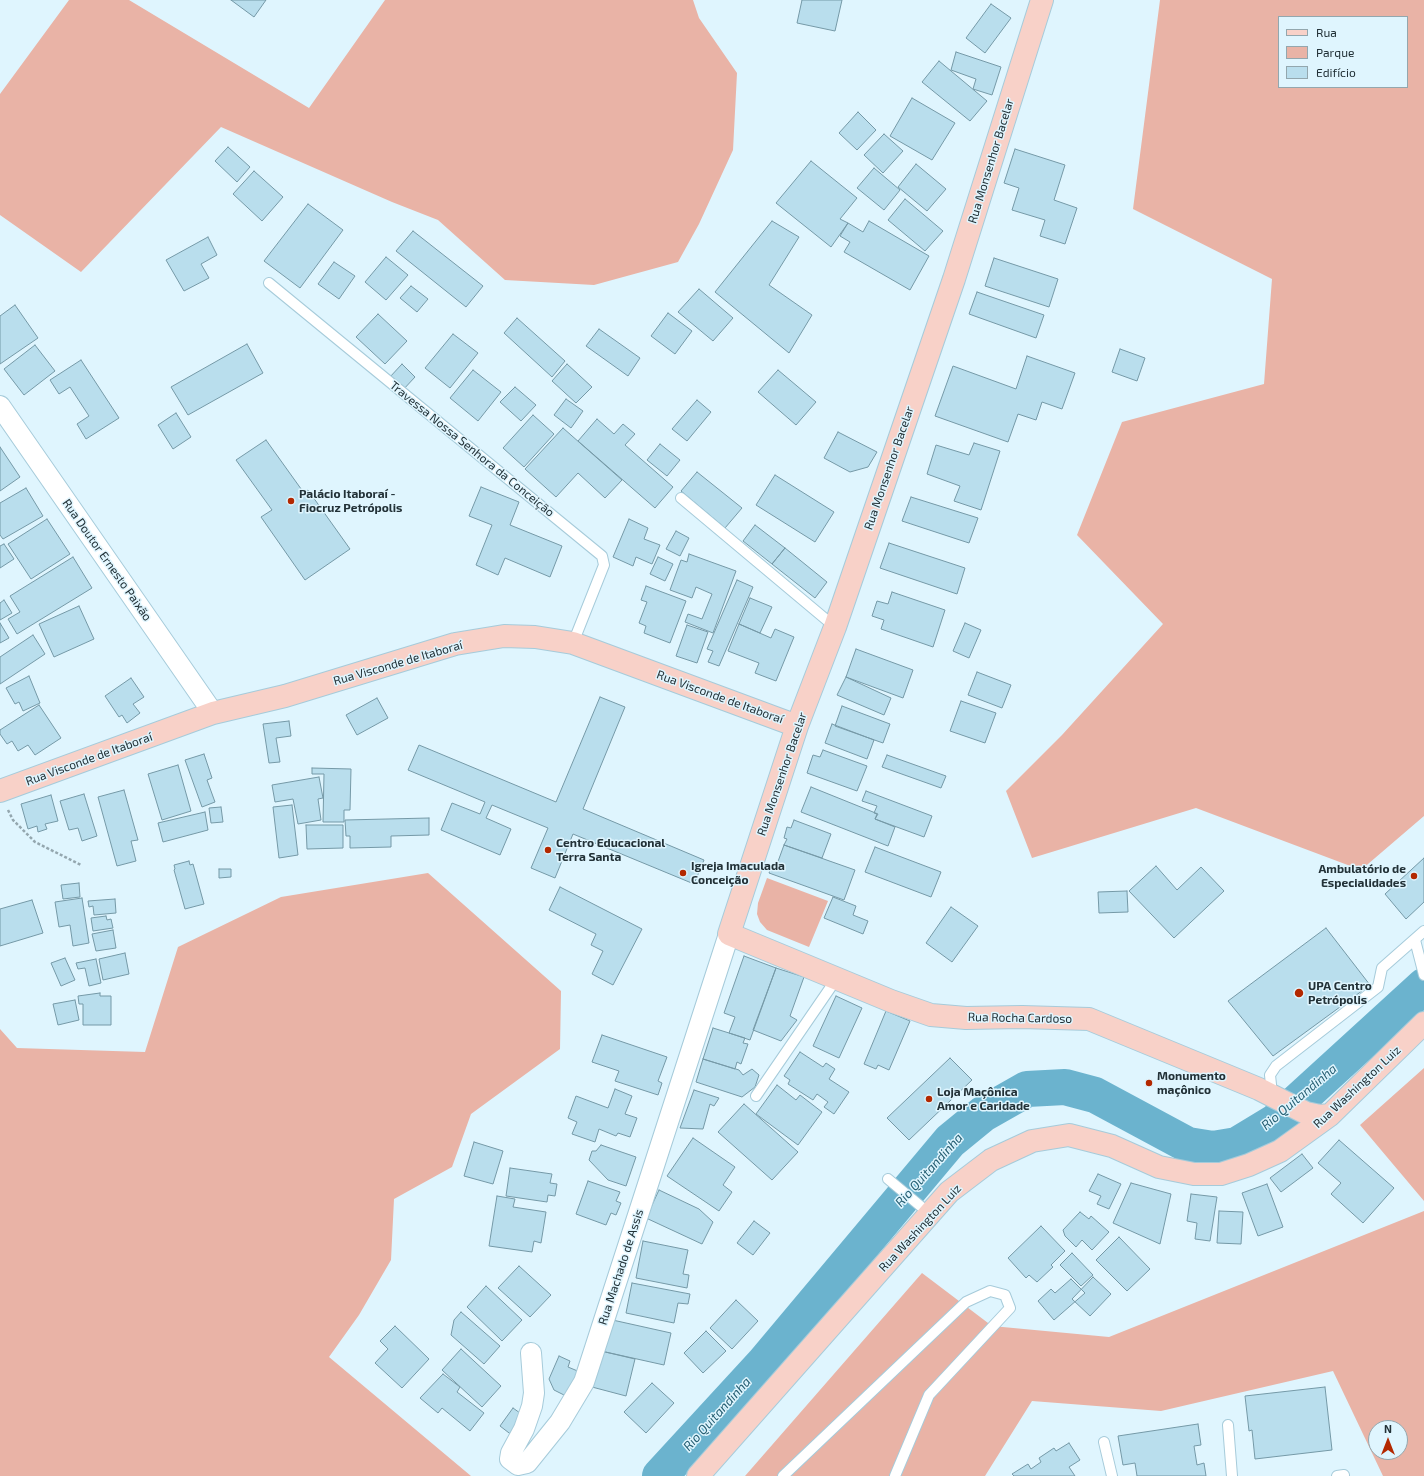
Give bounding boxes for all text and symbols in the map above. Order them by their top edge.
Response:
legend [1278,16,1408,88]
text: Rua [1316,25,1337,39]
text: Parque [1316,45,1354,59]
text: Edifício [1316,65,1356,79]
street label: Rua Monsenhor Bacelar [965,97,1017,225]
street label: Travessa Nossa Senhora da Conceição [387,378,557,520]
street label: Rua Monsenhor Bacelar [861,404,917,532]
place label: Palácio Itaboraí - Fiocruz Petrópolis [299,487,402,515]
street label: Rua Doutor Ernesto Paixão [59,496,155,624]
marker: Palácio Itaboraí - Fiocruz Petrópolis [286,496,296,506]
street label: Rua Visconde de Itaboraí [332,638,464,688]
street label: Rua Visconde de Itaboraí [655,667,785,727]
street label: Rua Monsenhor Bacelar [754,710,810,838]
street label: Rua Visconde de Itaboraí [24,729,154,789]
place label: Centro Educacional Terra Santa [556,836,665,864]
marker: Centro Educacional Terra Santa [543,845,553,855]
place label: Igreja Imaculada Conceição [691,859,785,887]
place label: Ambulatório de Especialidades [1319,862,1406,890]
marker: Igreja Imaculada Conceição [678,868,688,878]
marker: Ambulatório de Especialidades [1409,871,1419,881]
place label: UPA Centro Petrópolis [1308,979,1372,1007]
marker: UPA Centro Petrópolis [1293,987,1305,999]
street label: Rua Rocha Cardoso [968,1010,1072,1026]
street label: Rua Washington Luiz [1310,1043,1404,1131]
water label: Rio Quitandinha [1258,1061,1340,1133]
place label: Monumento maçônico [1157,1069,1226,1097]
marker: Monumento maçônico [1144,1078,1154,1088]
place label: Loja Maçônica Amor e Caridade [937,1085,1030,1113]
marker: Loja Maçônica Amor e Caridade [924,1094,934,1104]
water label: Rio Quitandinha [892,1130,966,1210]
street label: Rua Washington Luiz [876,1181,964,1275]
street label: Rua Machado de Assis [595,1207,647,1327]
water label: Rio Quitandinha [680,1374,754,1454]
north arrow [1368,1420,1408,1460]
text: N [1384,1422,1392,1435]

